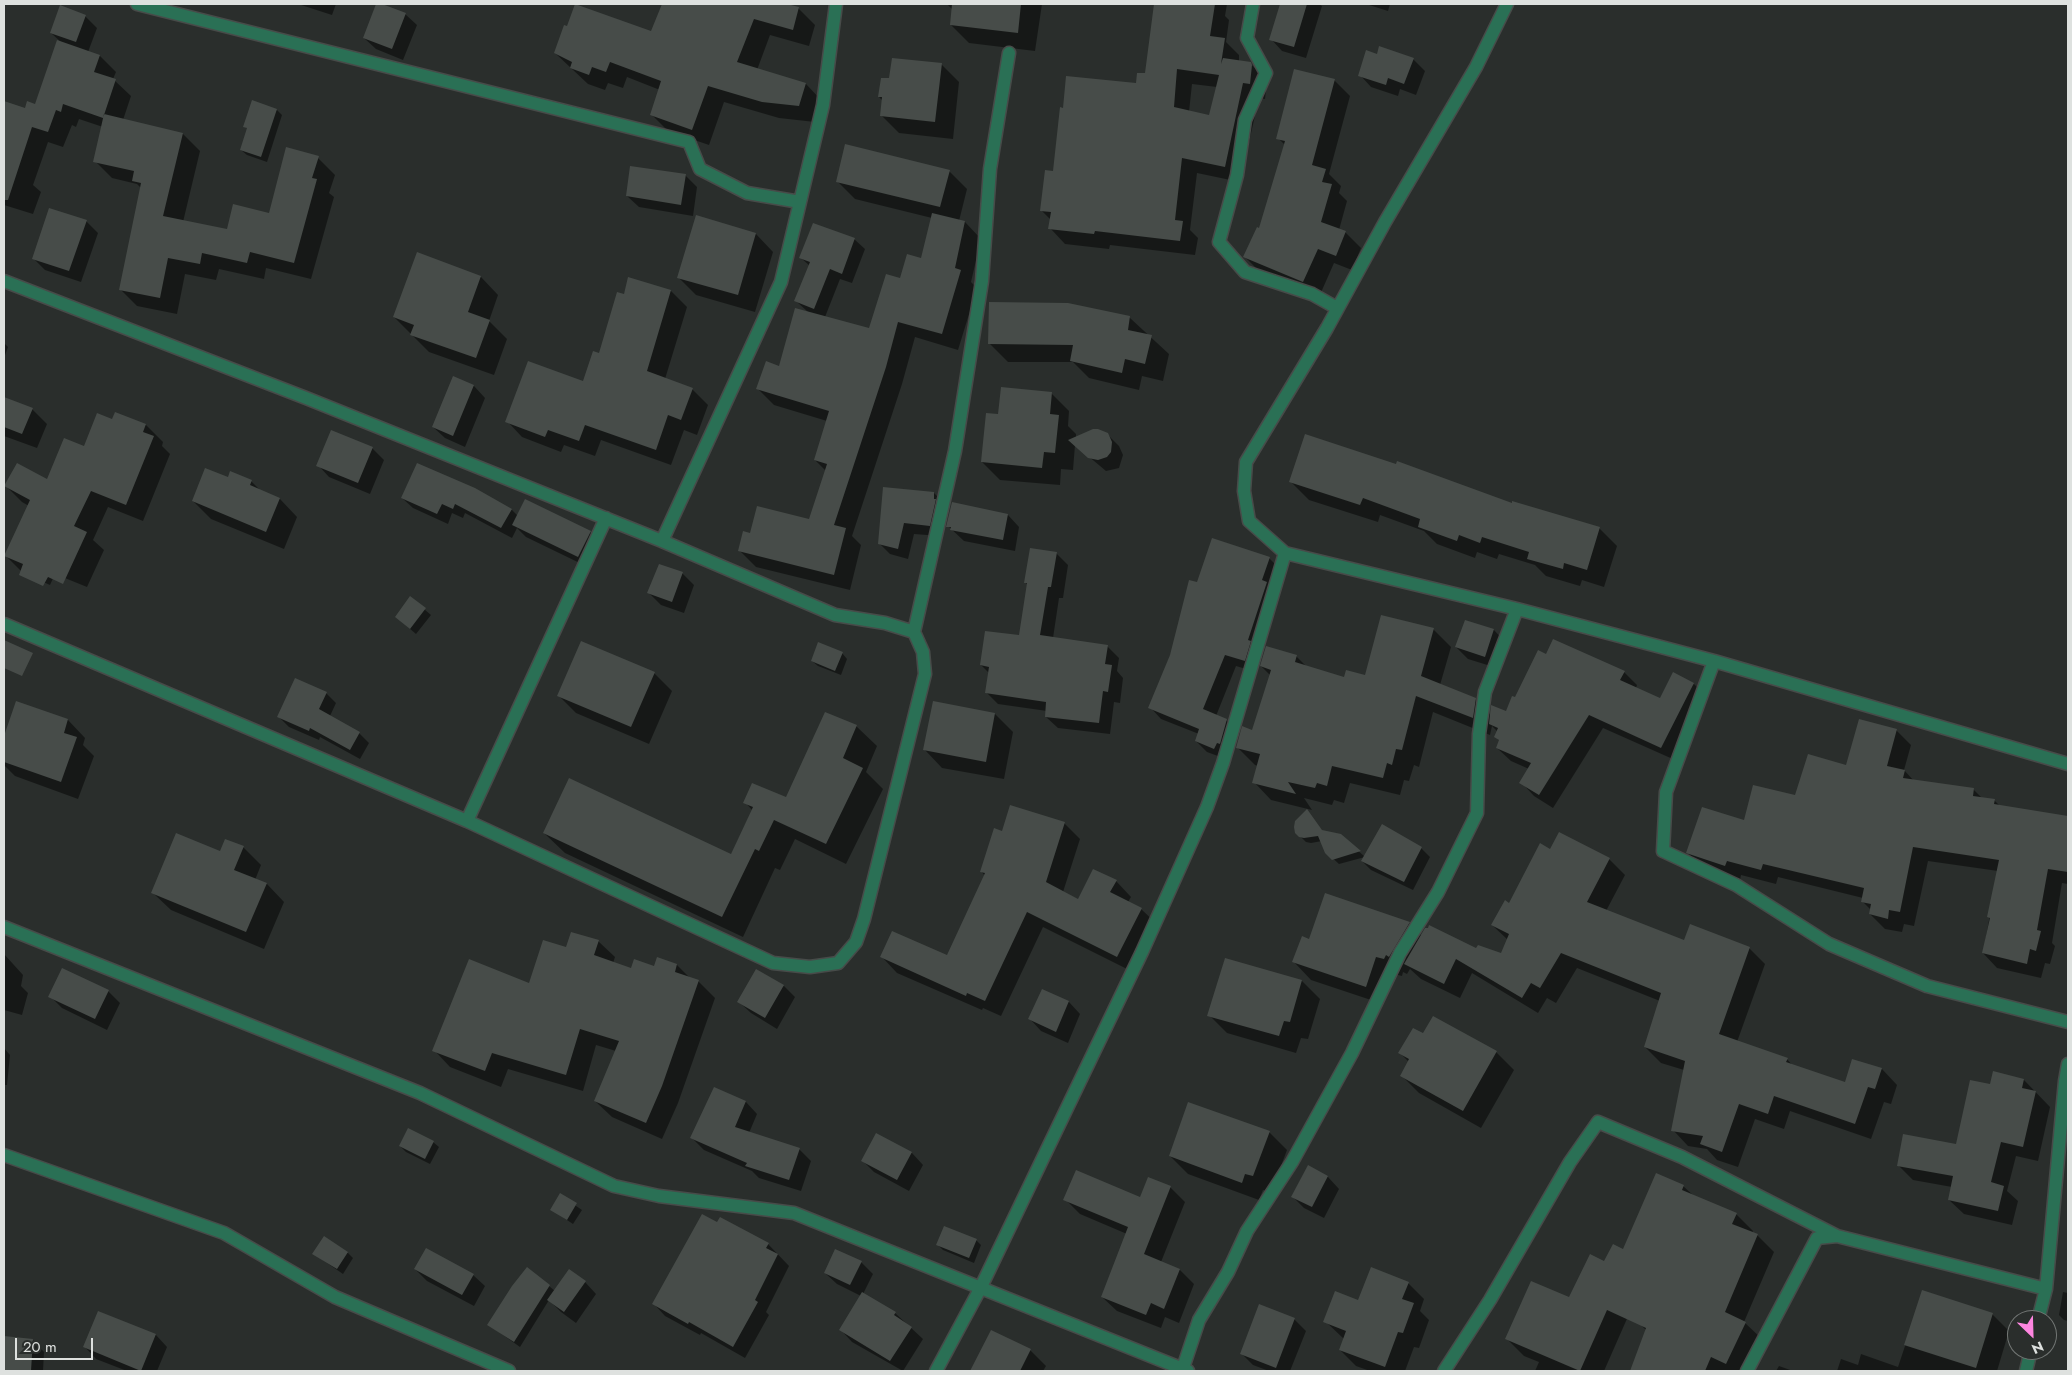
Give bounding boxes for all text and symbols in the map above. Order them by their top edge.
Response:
north arrow [2007,1310,2057,1360]
scale bar [18,1328,95,1360]
text: 20 m [23,1336,57,1358]
text: N [2029,1336,2047,1359]

